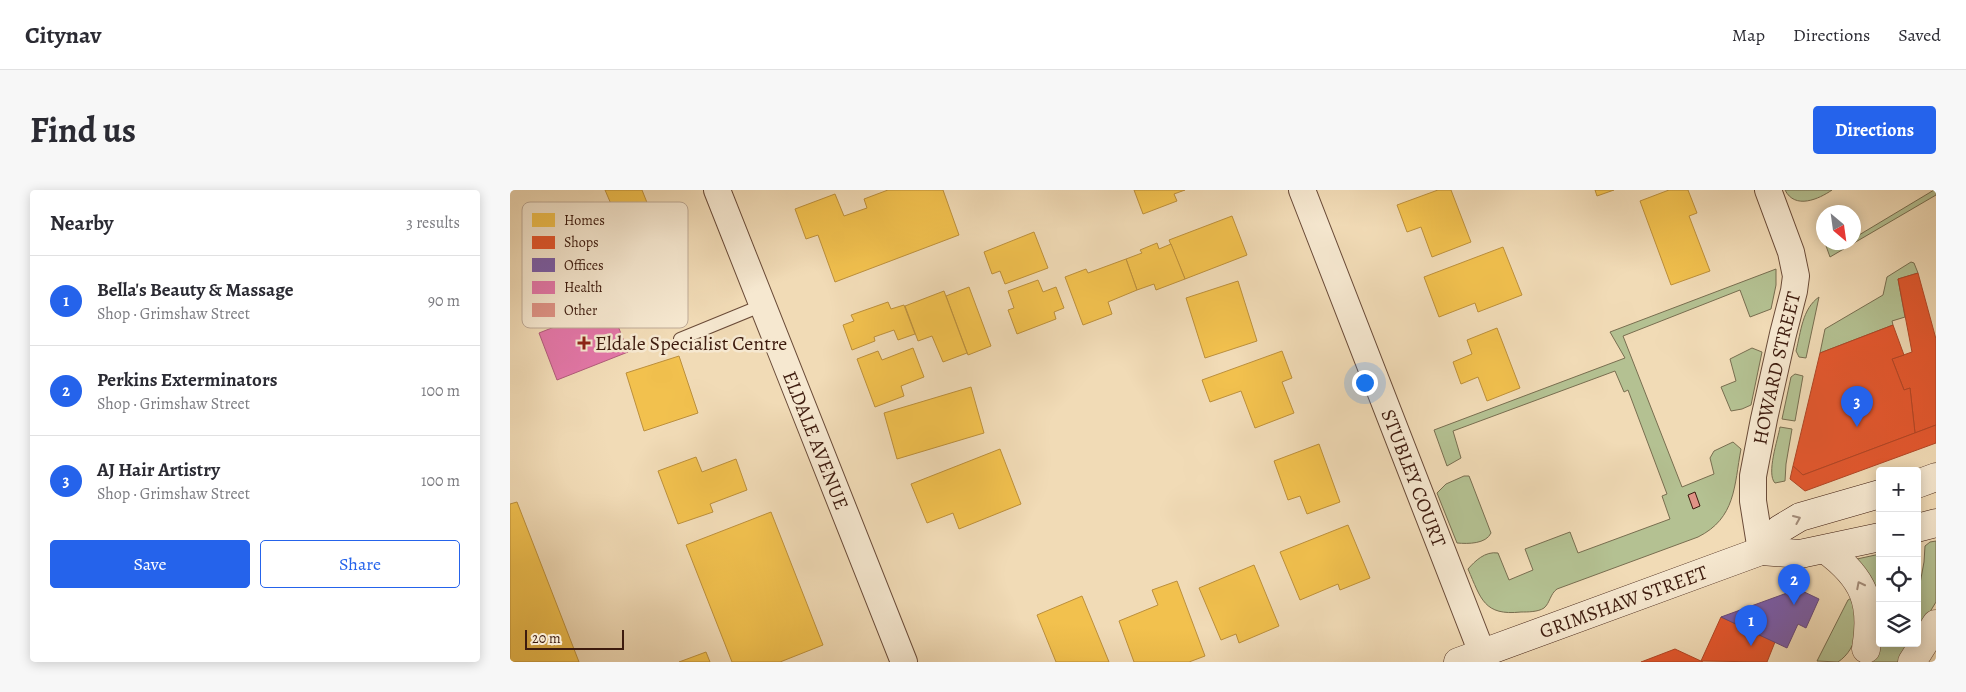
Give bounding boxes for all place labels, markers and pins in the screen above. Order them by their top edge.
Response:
place label: Eldale Specialist Centre [595,330,787,357]
marker: Eldale Specialist Centre [577,336,591,350]
pin: 3 [1841,386,1873,427]
pin: 2 [1778,564,1810,605]
pin: 1 [1735,605,1767,646]

